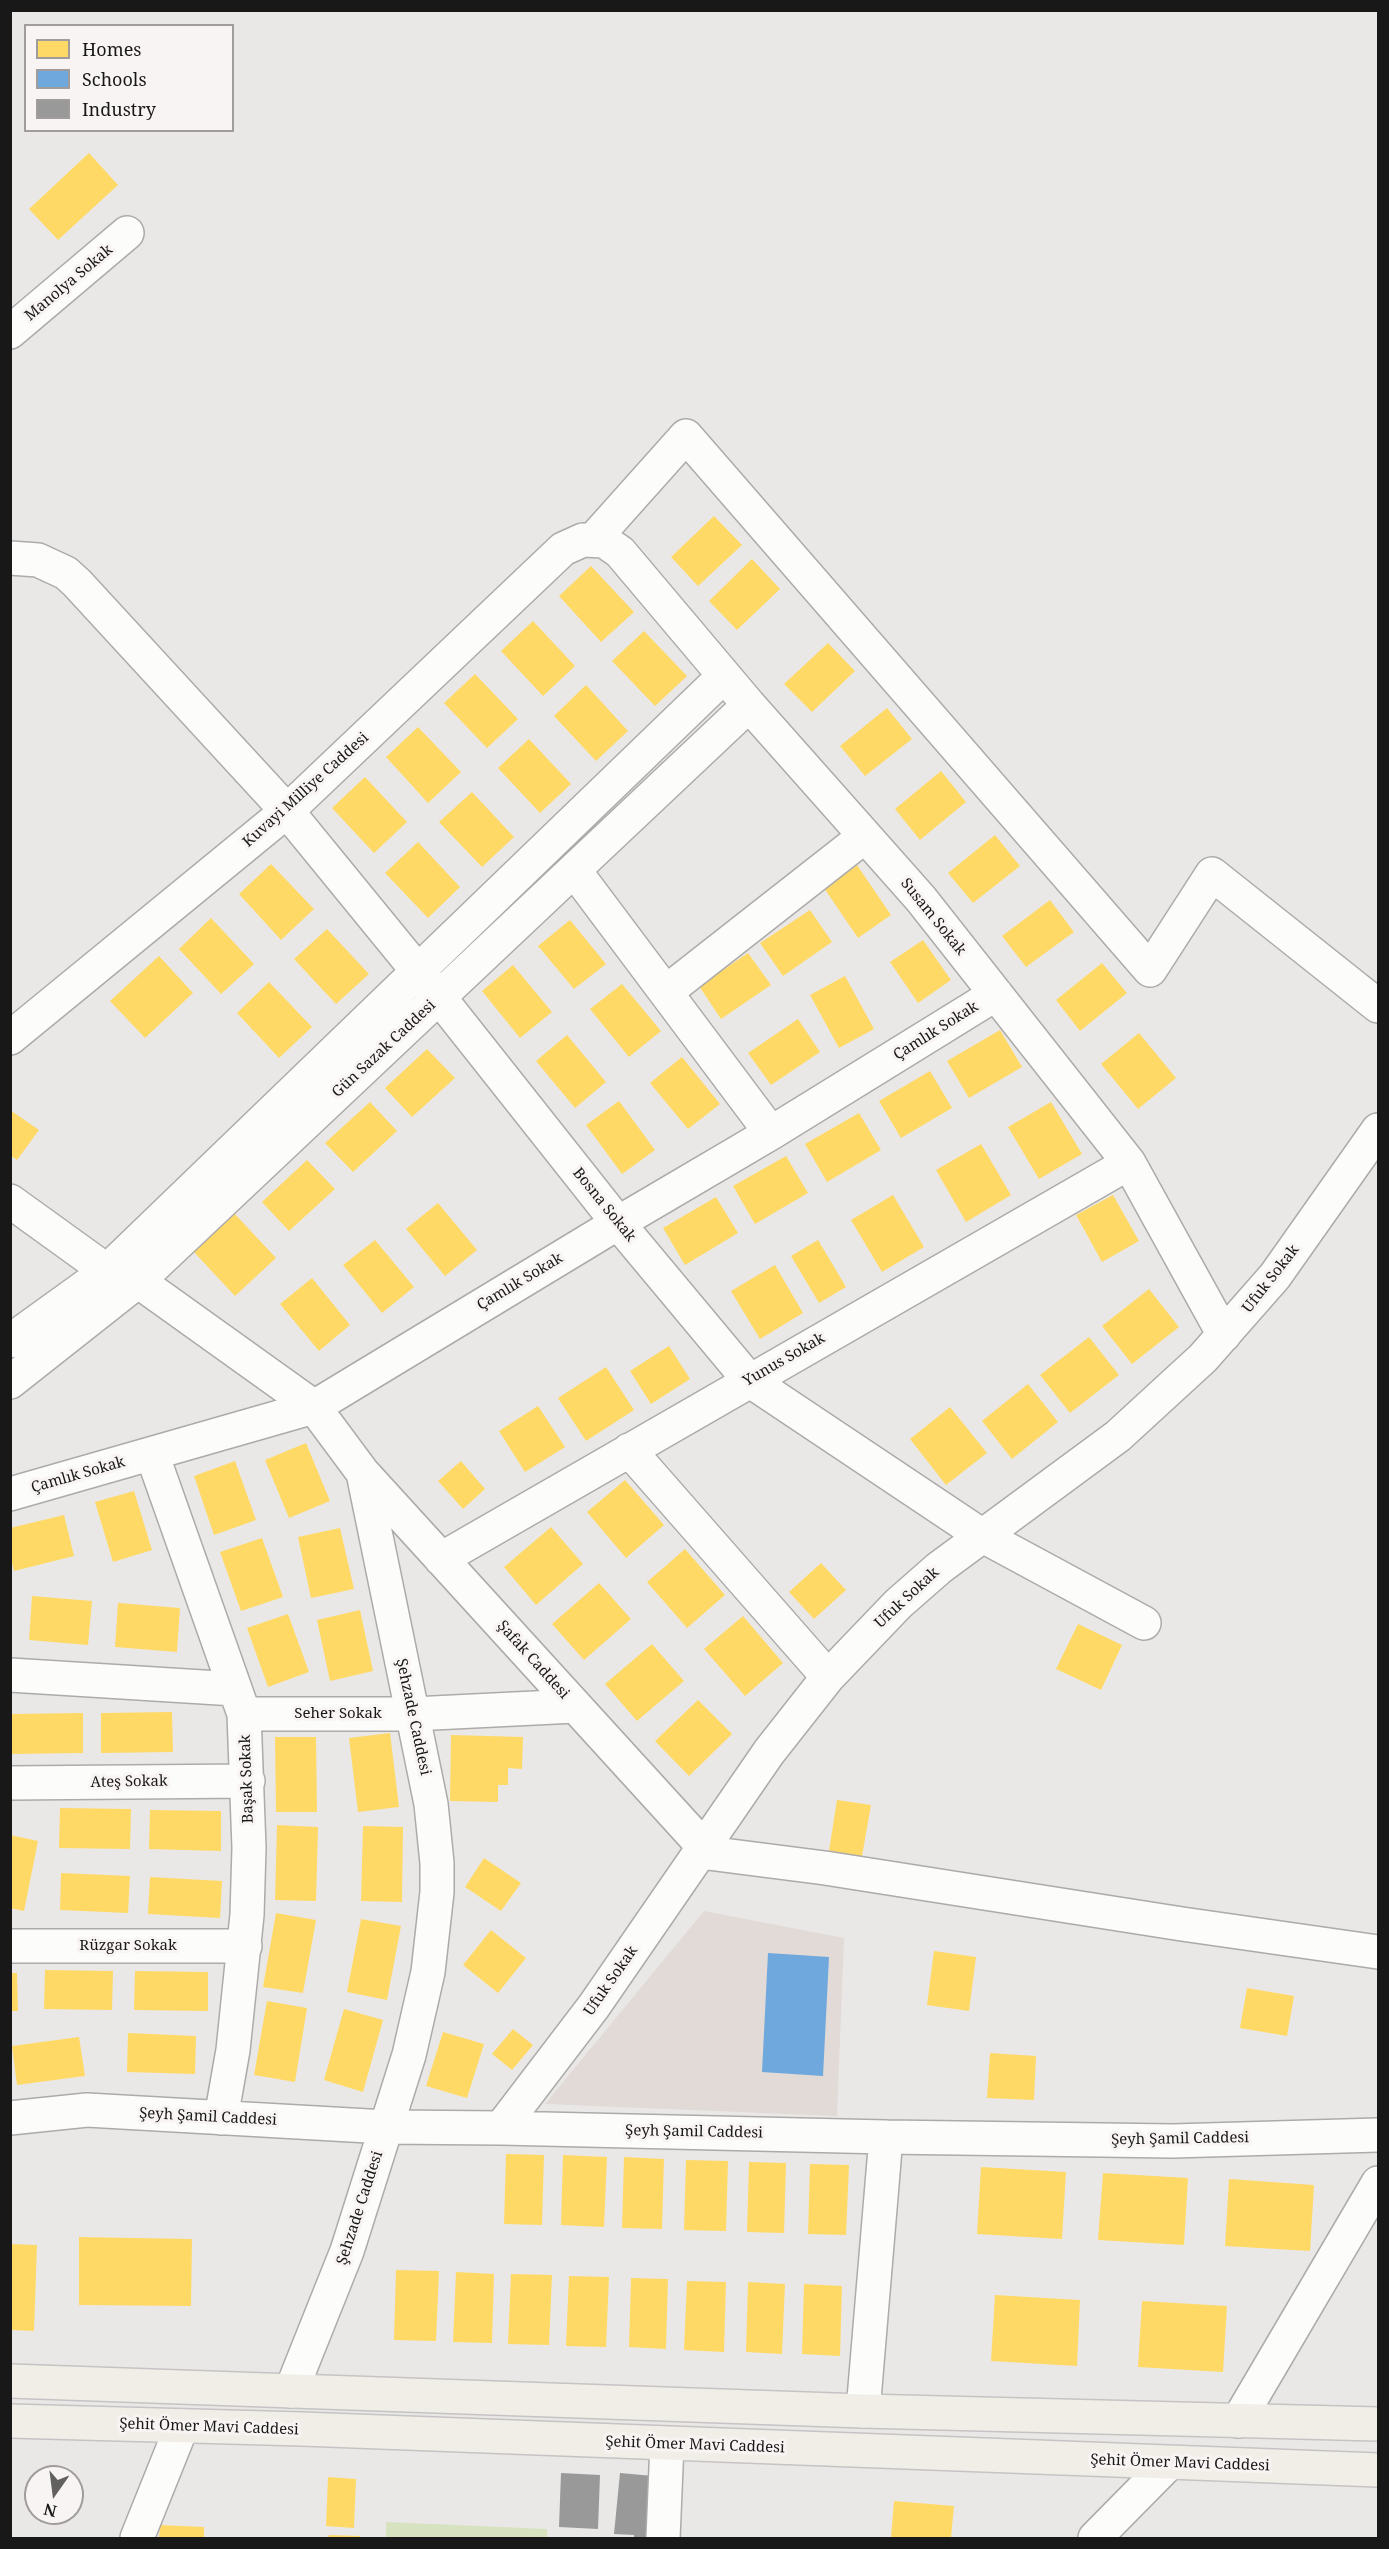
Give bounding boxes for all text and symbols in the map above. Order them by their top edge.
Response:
legend [24,24,234,132]
text: Homes [82,37,141,61]
text: Schools [82,67,147,91]
text: Industry [82,97,156,121]
street label: Manolya Sokak [21,241,117,325]
street label: Kuvayi Milliye Caddesi [239,729,373,851]
street label: Susam Sokak [896,875,970,959]
street label: Gün Sazak Caddesi [329,996,439,1102]
street label: Çamlık Sokak [890,998,982,1064]
street label: Bosna Sokak [569,1164,639,1246]
street label: Ufuk Sokak [1239,1241,1303,1317]
street label: Çamlık Sokak [474,1249,566,1315]
street label: Yunus Sokak [740,1329,828,1391]
street label: Çamlık Sokak [29,1453,127,1497]
street label: Ufuk Sokak [871,1564,943,1632]
street label: Şafak Caddesi [493,1617,573,1703]
street label: Şehzade Caddesi [392,1657,434,1777]
street label: Seher Sokak [294,1705,382,1723]
street label: Başak Sokak [236,1734,258,1824]
street label: Ateş Sokak [90,1772,168,1792]
street label: Rüzgar Sokak [79,1937,177,1955]
street label: Ufuk Sokak [580,1943,642,2019]
street label: Şeyh Şamil Caddesi [139,2104,277,2130]
street label: Şeyh Şamil Caddesi [625,2122,763,2142]
street label: Şeyh Şamil Caddesi [1111,2129,1249,2149]
street label: Şehzade Caddesi [333,2149,387,2267]
street label: Şehit Ömer Mavi Caddesi [119,2415,299,2439]
street label: Şehit Ömer Mavi Caddesi [605,2433,785,2457]
street label: Şehit Ömer Mavi Caddesi [1090,2451,1270,2475]
north arrow [24,2465,84,2525]
text: N [41,2498,59,2523]

